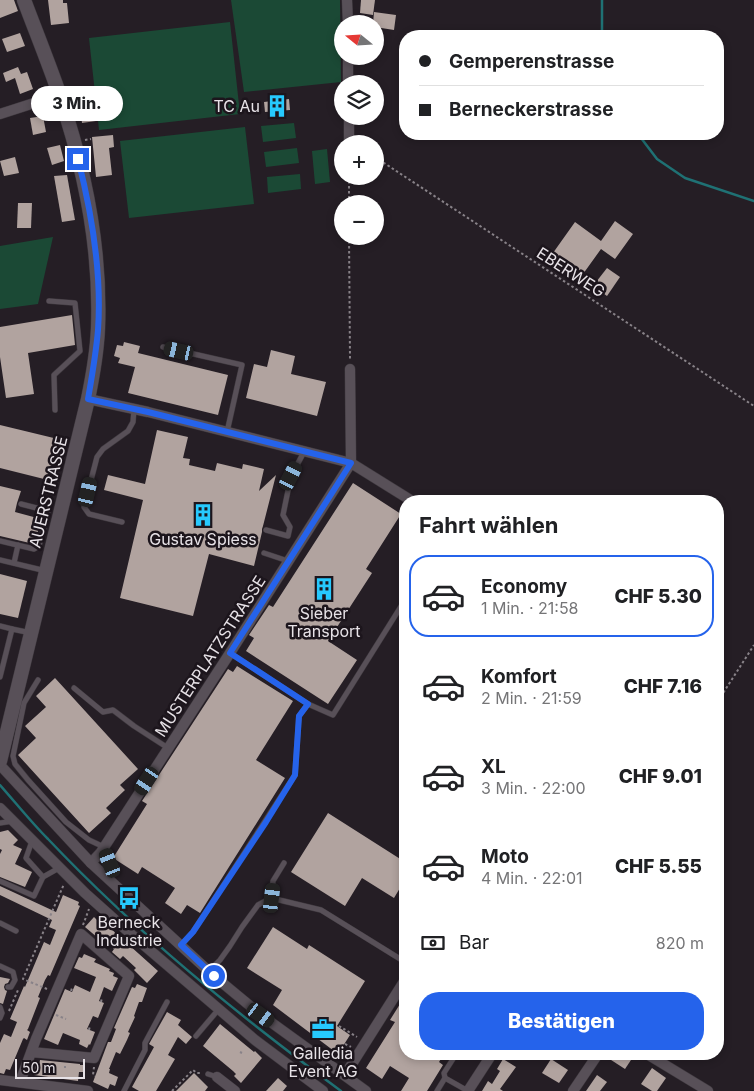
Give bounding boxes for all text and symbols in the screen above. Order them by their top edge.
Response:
north arrow [334,15,384,65]
map controls [334,15,384,245]
text: Gemperenstrasse [449,50,614,73]
button: layers [334,75,384,125]
callout: 3 Min. [32,86,124,122]
text: 3 Min. [52,93,102,113]
building icon: TC Au [264,93,290,119]
place label: TC Au [213,96,260,116]
text: Berneckerstrasse [449,98,613,121]
button: + [334,135,384,185]
route end [67,148,89,170]
button: − [334,195,384,245]
street label: EBERWEG [533,243,609,301]
car [162,340,195,362]
street label: AUERSTRASSE [24,434,72,550]
car [277,459,304,493]
car [77,476,98,508]
building icon: Gustav Spiess [190,502,216,528]
text: Fahrt wählen [419,512,559,538]
place label: Gustav Spiess [149,529,257,549]
street label: MUSTERPLATZSTRASSE [150,572,270,740]
icon: car [421,574,466,619]
text: Economy [481,575,567,598]
building icon: Sieber Transport [311,576,337,602]
text: CHF 5.30 [614,585,702,608]
text: 1 Min. · 21:58 [481,598,579,618]
place label: Sieber Transport [287,603,361,641]
icon: car [421,664,466,709]
text: Komfort [481,665,557,688]
text: CHF 7.16 [624,675,702,698]
text: 2 Min. · 21:59 [481,688,582,708]
icon: car [421,754,466,799]
text: XL [481,755,506,778]
car [132,764,161,798]
text: CHF 9.01 [619,765,702,788]
text: 3 Min. · 22:00 [481,778,586,798]
icon: car [421,844,466,889]
text: Moto [481,845,529,868]
car [97,846,122,880]
text: CHF 5.55 [615,855,702,878]
text: 4 Min. · 22:01 [481,868,583,888]
car [262,882,281,914]
bus stop icon: Berneck Industrie [116,885,142,911]
place label: Berneck Industrie [96,912,162,950]
icon: cash [419,929,447,957]
text: Bar [459,931,489,954]
text: 820 m [656,933,704,953]
route start [203,965,225,987]
button: Bestätigen [419,992,704,1050]
car [244,1000,277,1030]
office icon: Galledia Event AG [310,1016,336,1042]
place label: Galledia Event AG [288,1043,358,1081]
scale bar [15,1056,85,1079]
text: 50 m [22,1059,56,1076]

